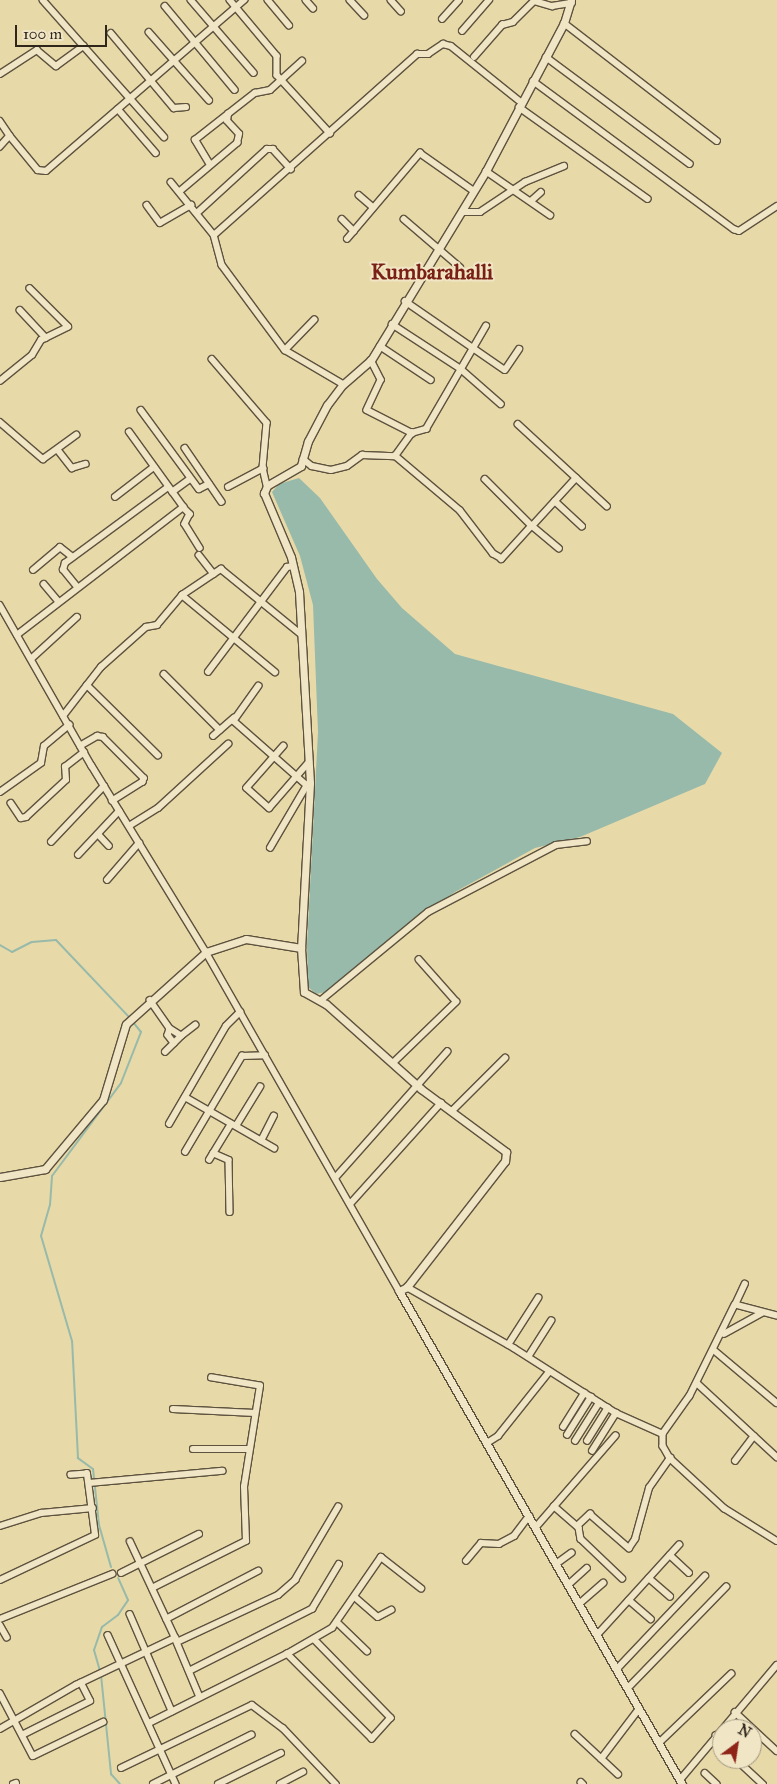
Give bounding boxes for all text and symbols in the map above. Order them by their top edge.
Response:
scale bar [18,15,110,47]
text: 100 m [23,25,62,43]
district label: Kumbarahalli [371,259,493,285]
north arrow [712,1719,762,1769]
text: N [735,1721,754,1742]

